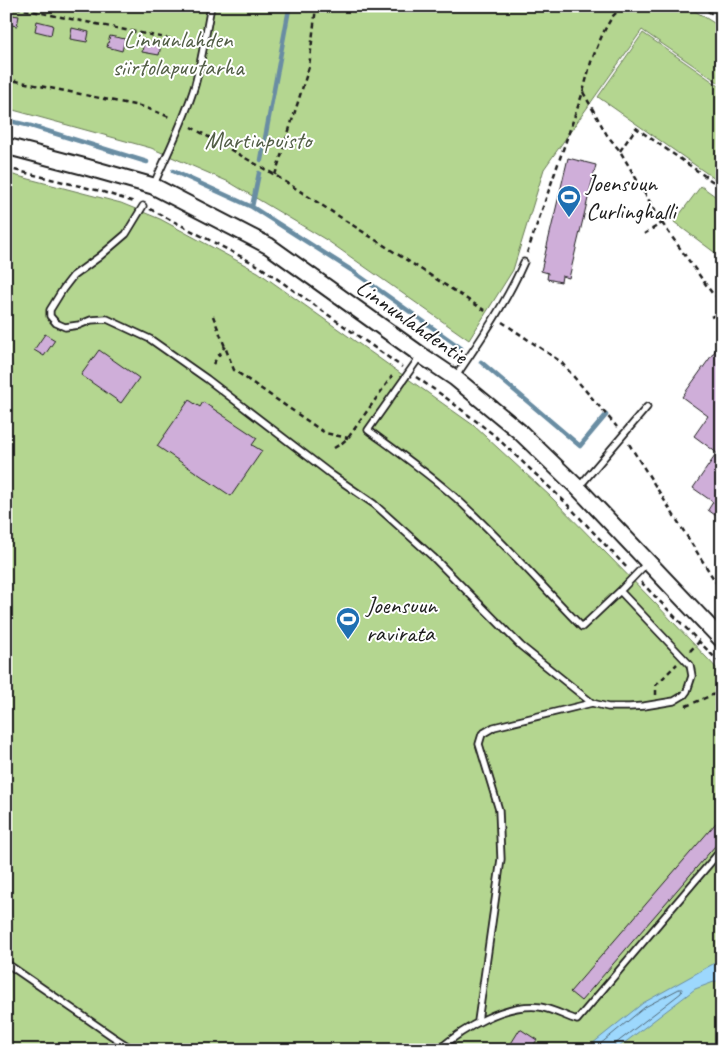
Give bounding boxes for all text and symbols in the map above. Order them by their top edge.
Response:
park label: Linnunlahden siirtolapuutarha [112,24,245,82]
park label: Martinpuisto [205,125,314,155]
place label: Joensuun Curlinghalli [585,168,678,226]
sports icon: Joensuun Curlinghalli [556,184,582,218]
street label: Linnunlahdentie [350,272,475,372]
place label: Joensuun ravirata [365,590,438,648]
sports icon: Joensuun ravirata [335,606,361,640]

